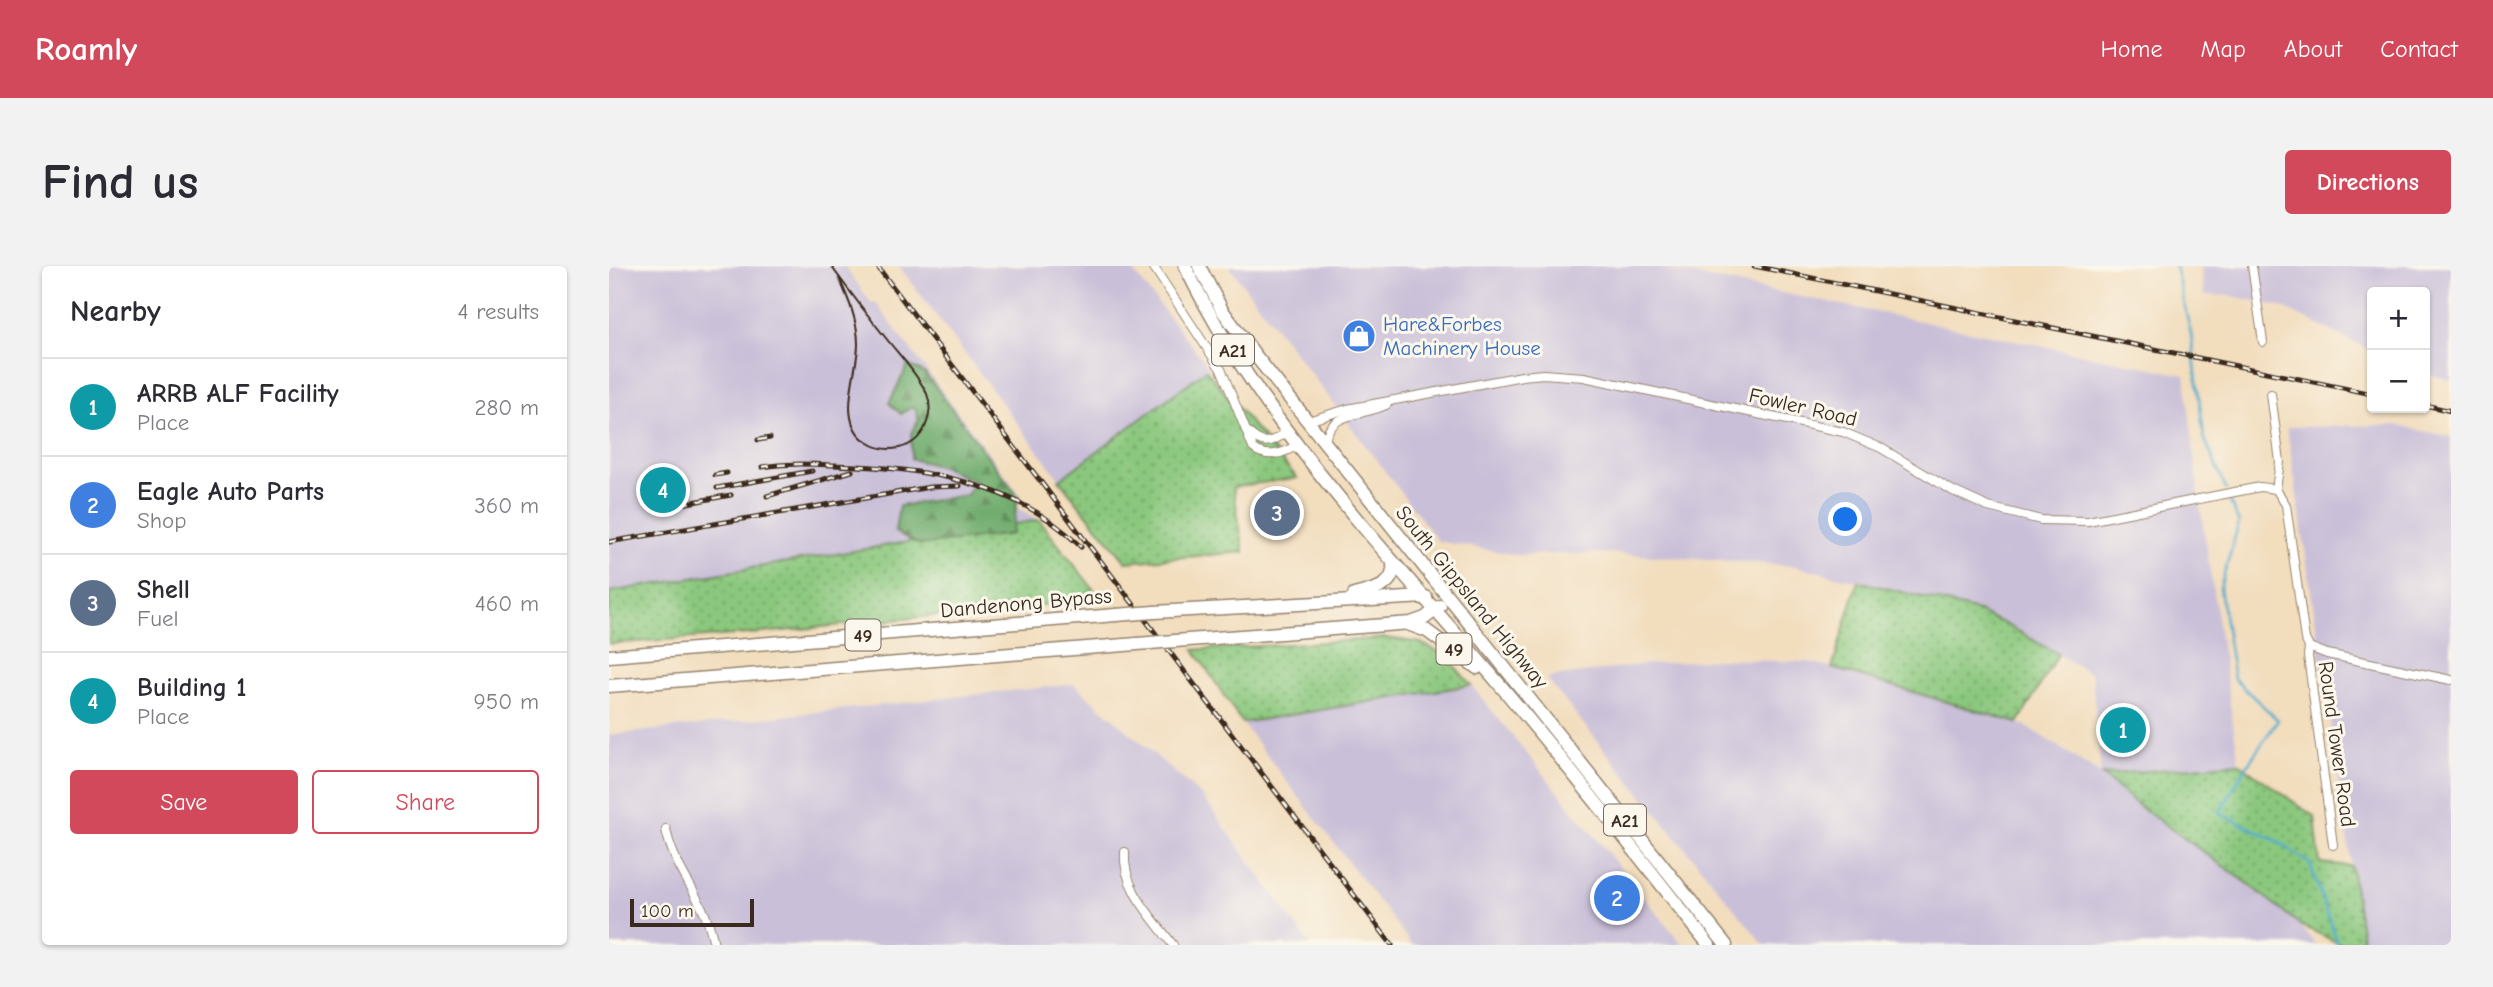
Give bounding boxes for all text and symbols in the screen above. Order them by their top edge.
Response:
text: Roamly [35,30,137,68]
text: Home [2101,35,2162,63]
text: Map [2200,35,2246,63]
text: About [2284,35,2342,63]
text: Contact [2380,35,2458,63]
button: Directions [2285,150,2451,214]
text: Find us [42,154,198,210]
map controls [2367,287,2430,413]
button: + [2367,287,2430,350]
text: Nearby [70,294,161,329]
text: 4 results [457,298,539,325]
place label: Hare&Forbes Machinery House [1383,312,1541,360]
shop icon: Hare&Forbes Machinery House [1340,317,1378,355]
road number: A21 [1212,334,1254,366]
button: − [2367,350,2430,413]
text: ARRB ALF Facility [137,379,339,409]
street label: Fowler Road [1747,383,1859,431]
text: 1 [88,394,98,421]
text: 280 m [474,394,539,421]
text: Place [137,409,189,436]
pin: 4 [640,464,686,516]
text: Eagle Auto Parts [137,477,324,507]
pin: 3 [1254,487,1300,539]
text: 2 [87,492,99,519]
text: 360 m [474,492,539,519]
street label: South Gippsland Highway [1391,501,1554,694]
your location [1828,502,1862,536]
text: Shop [137,507,186,534]
text: Shell [137,575,190,605]
street label: Dandenong Bypass [939,584,1113,622]
text: 3 [87,590,99,617]
text: 460 m [475,590,539,617]
text: Fuel [137,605,179,632]
road number: 49 [845,620,881,650]
road number: 49 [1437,634,1471,664]
street label: Round Tower Road [2313,660,2361,828]
text: Building 1 [137,673,247,703]
text: 4 [88,688,98,715]
text: 950 m [474,688,539,715]
text: Place [137,703,189,730]
pin: 1 [2100,704,2146,756]
button: Save [70,770,298,834]
button: Share [312,770,539,834]
road number: A21 [1604,804,1646,835]
pin: 2 [1594,872,1640,924]
scale bar [630,896,754,928]
text: 100 m [641,900,694,922]

